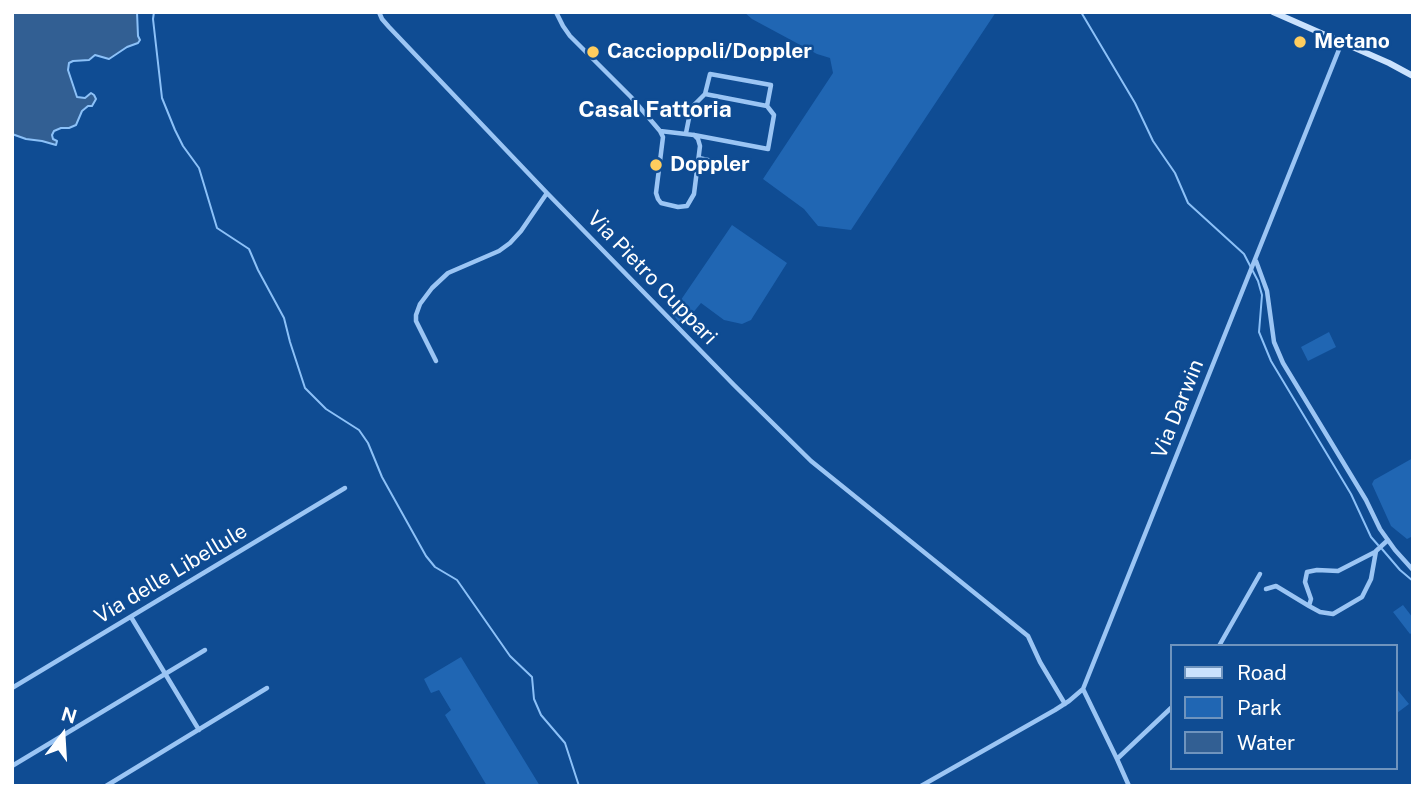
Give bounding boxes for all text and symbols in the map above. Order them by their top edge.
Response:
place label: Metano [1314,29,1390,55]
marker: Metano [1292,34,1308,50]
place label: Caccioppoli/Doppler [607,39,812,65]
marker: Caccioppoli/Doppler [585,44,601,60]
district label: Casal Fattoria [578,96,732,124]
place label: Doppler [670,152,750,178]
marker: Doppler [648,157,664,173]
street label: Via Pietro Cuppari [582,206,722,350]
street label: Via Darwin [1147,356,1209,462]
street label: Via delle Libellule [90,519,252,629]
legend [1170,644,1397,770]
text: Road [1237,660,1287,685]
text: Park [1237,695,1282,720]
north arrow [28,700,98,770]
text: N [59,702,79,728]
text: Water [1237,730,1295,755]

